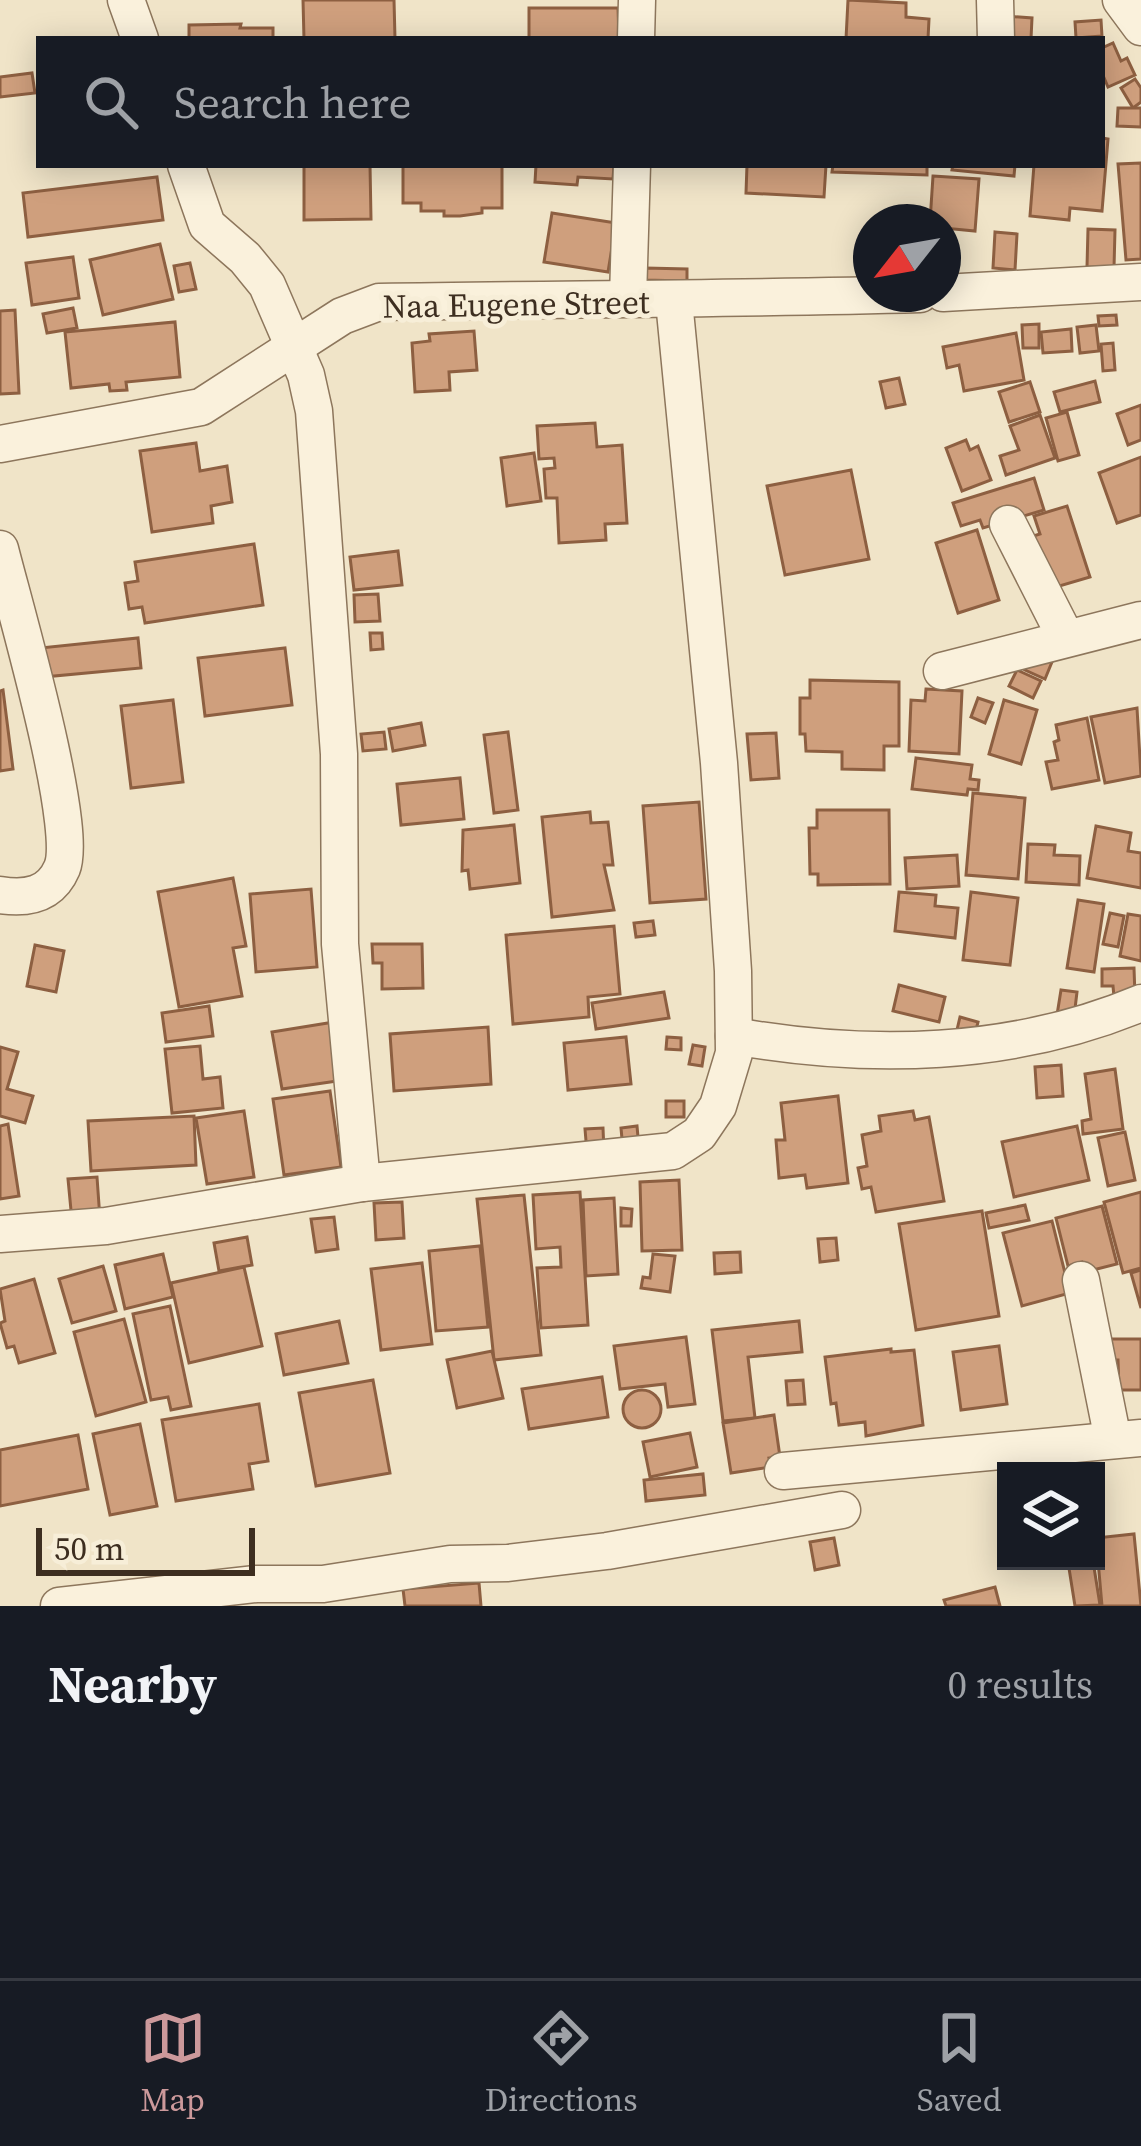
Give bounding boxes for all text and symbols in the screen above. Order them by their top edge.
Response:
search box [36,36,1105,168]
icon: search [78,69,144,135]
text: Search here [174,71,411,133]
north arrow [853,204,961,312]
street label: Naa Eugene Street [382,279,650,329]
map controls [997,1462,1105,1570]
button: layers [997,1462,1105,1570]
scale bar [36,1522,255,1575]
text: 50 m [54,1526,124,1571]
text: Nearby [48,1649,217,1719]
text: 0 results [948,1658,1093,1711]
tab: Map [140,2005,206,2122]
tab: Directions [485,2005,638,2122]
tab: Saved [917,2005,1001,2122]

